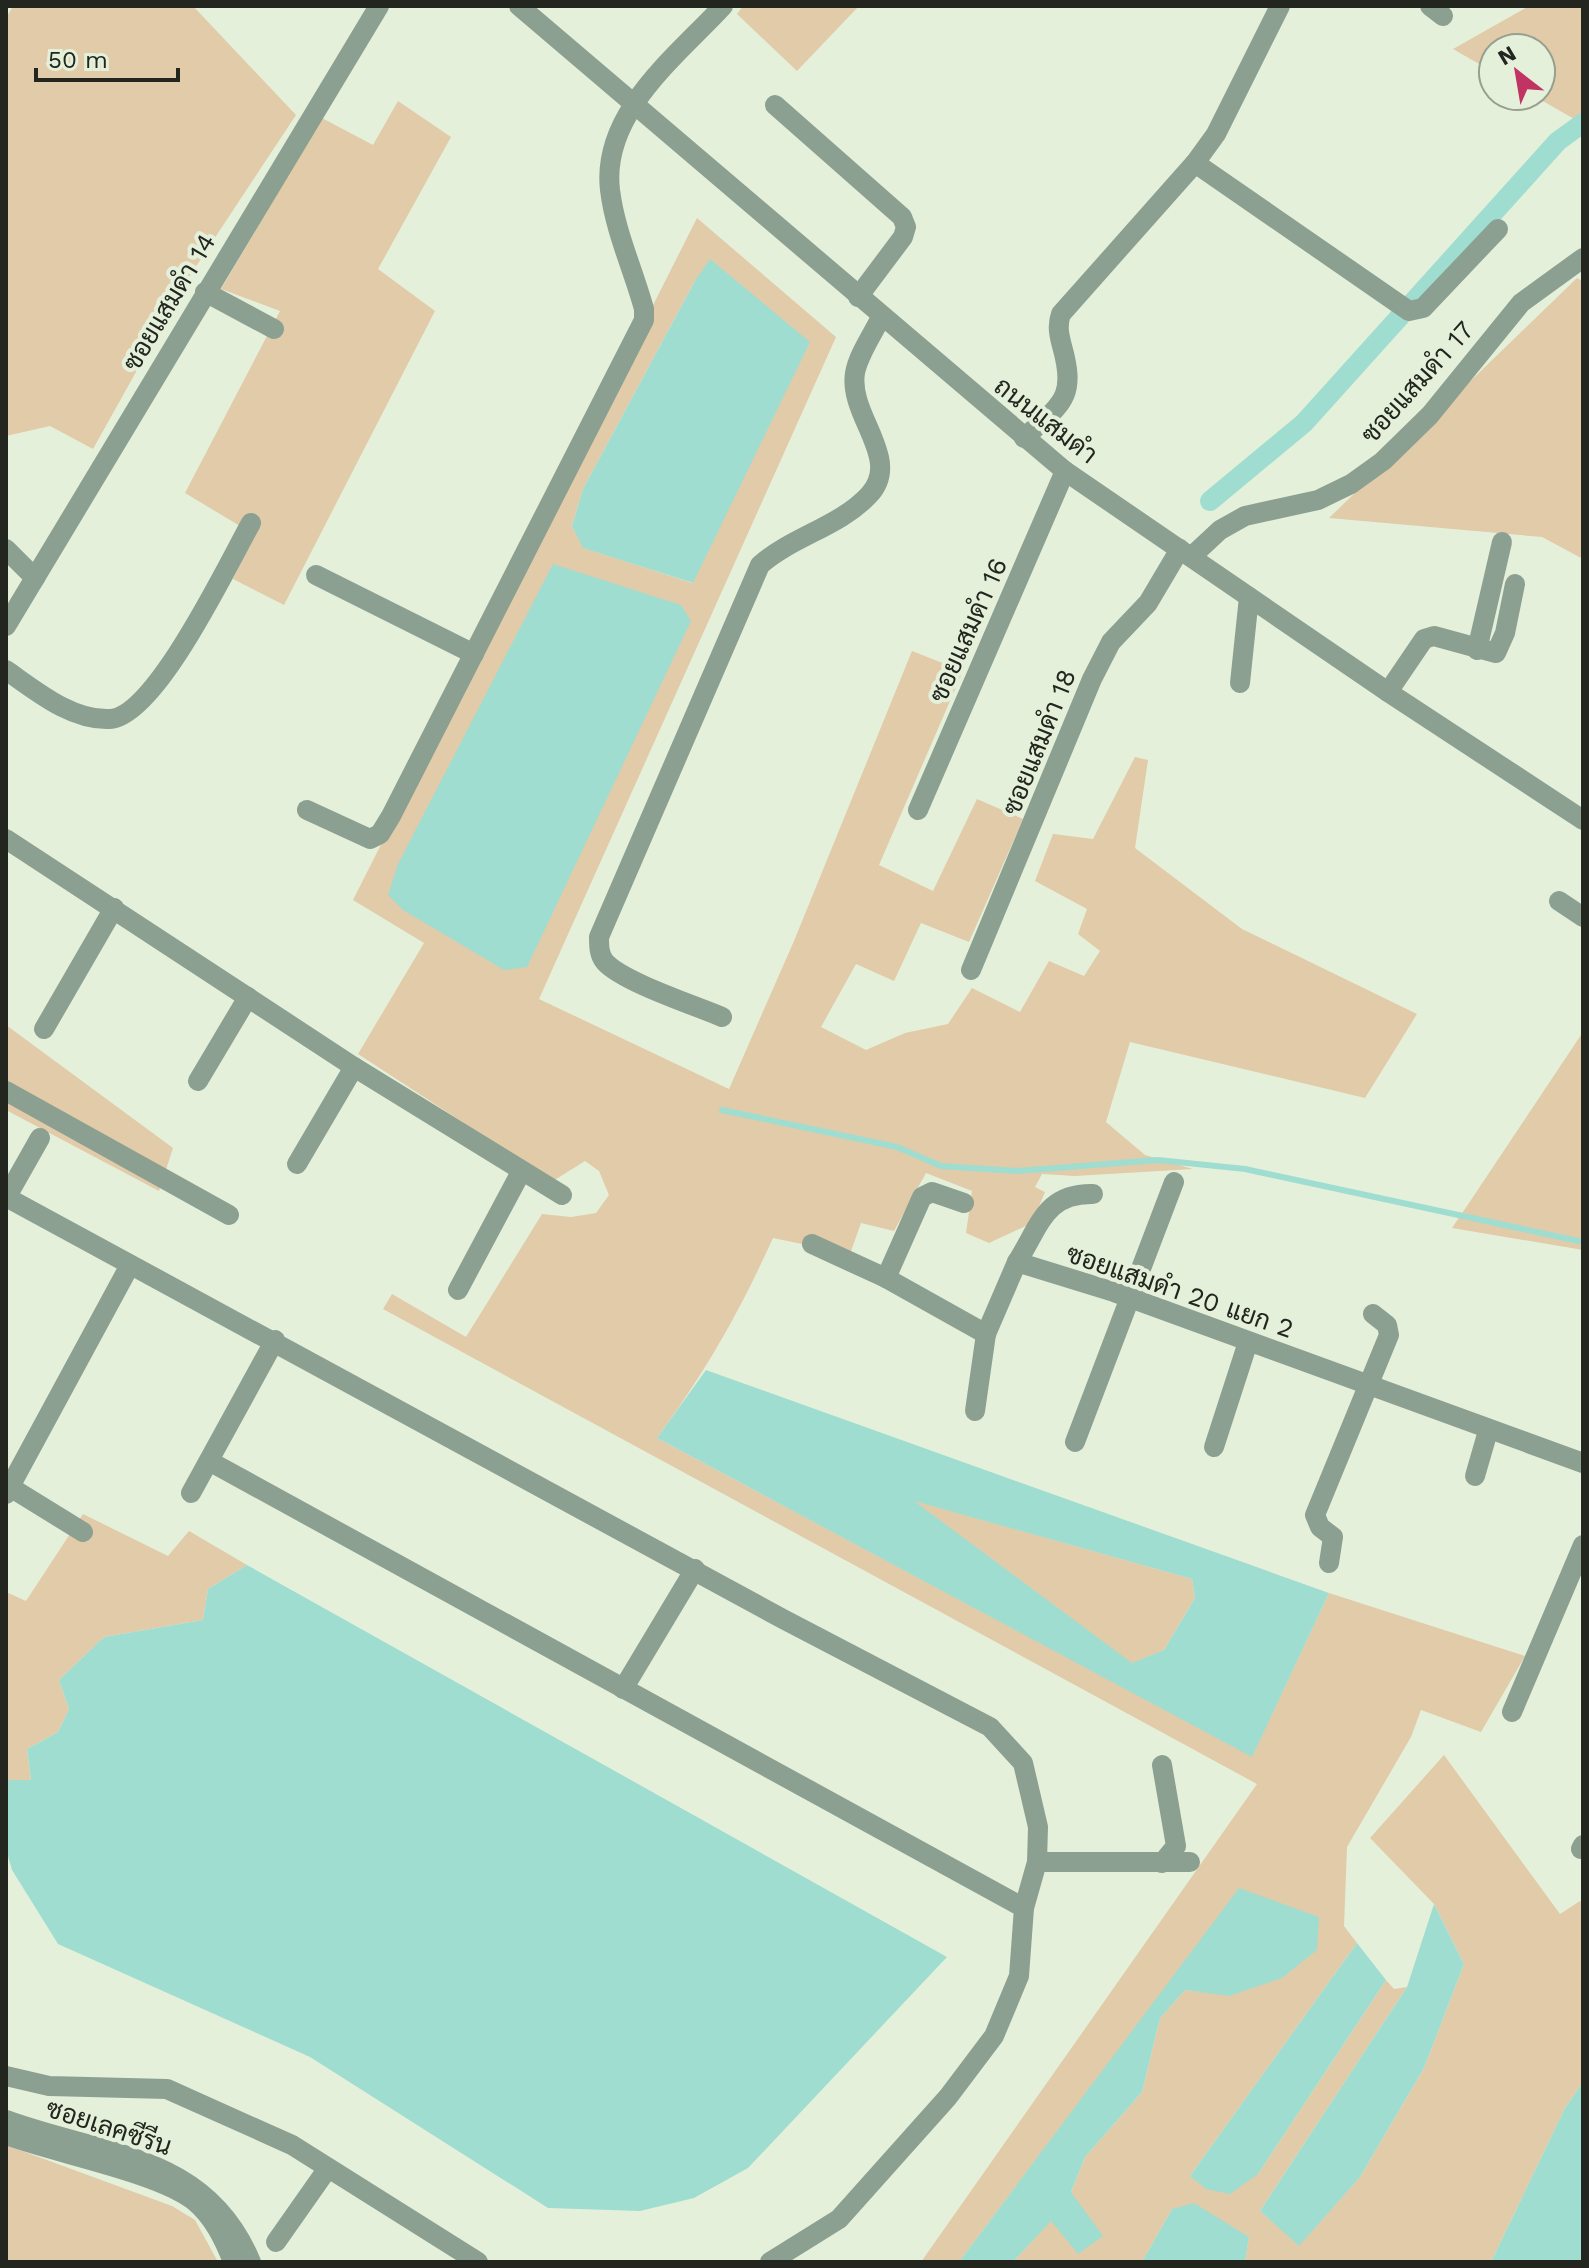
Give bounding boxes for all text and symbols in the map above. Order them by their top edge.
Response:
scale bar [36,32,178,82]
north arrow [1477,32,1557,112]
text: N [1494,40,1520,70]
text: 50 m [48,46,108,74]
street label: ซอยแสมดำ 14 [116,228,222,376]
street label: ซอยแสมดำ 17 [1355,315,1479,449]
street label: ถนนแสมดำ [989,371,1103,469]
street label: ซอยแสมดำ 16 [923,553,1013,707]
street label: ซอยแสมดำ 18 [996,665,1082,819]
street label: ซอยแสมดำ 20 แยก 2 [1062,1238,1298,1344]
street label: ซอยเลคซีรีน [42,2092,176,2161]

